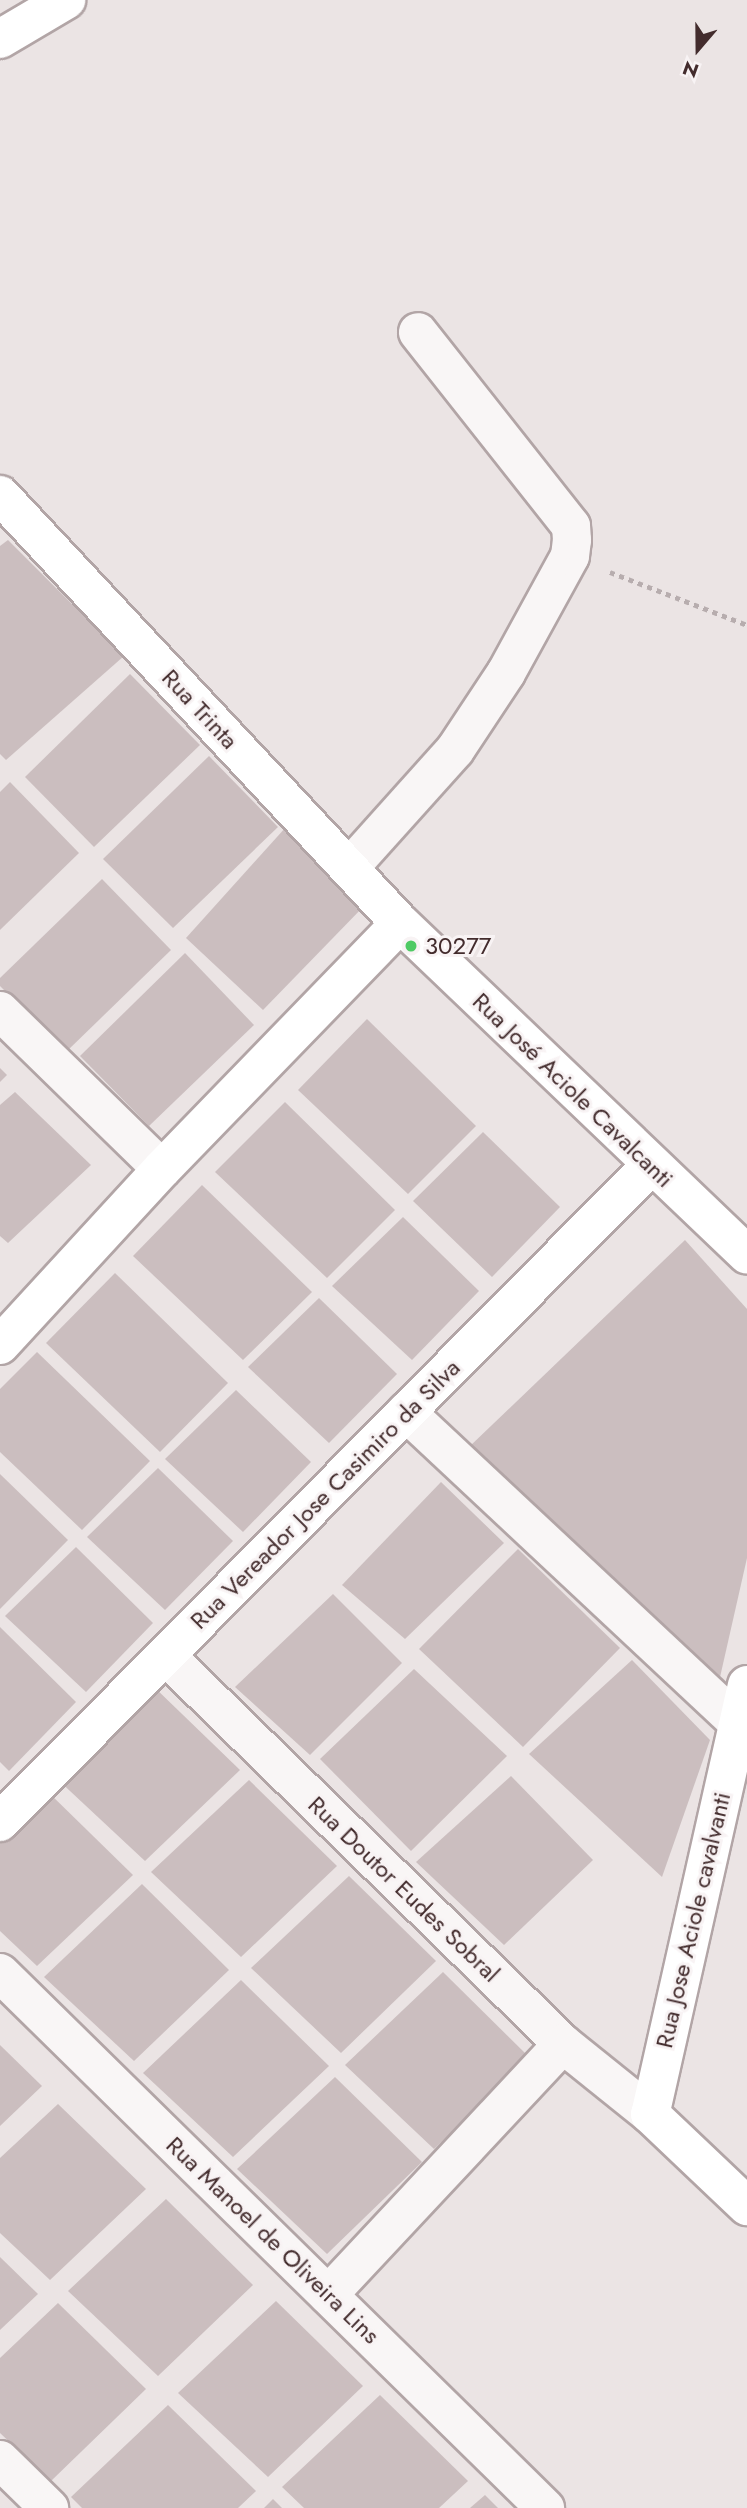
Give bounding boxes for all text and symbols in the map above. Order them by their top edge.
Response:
north arrow [663,14,733,84]
text: N [679,54,702,84]
street label: Rua Trinta [156,663,244,755]
place label: 30277 [425,932,491,960]
marker: 30277 [403,938,419,954]
street label: Rua José Aciole Cavalcanti [467,987,679,1193]
street label: Rua Vereador Jose Casimiro da Silva [184,1353,466,1635]
street label: Rua Jose Aciole cavalvanti [650,1789,736,2051]
street label: Rua Doutor Eudes Sobral [302,1790,506,1988]
street label: Rua Manoel de Oliveira Lins [160,2130,386,2350]

